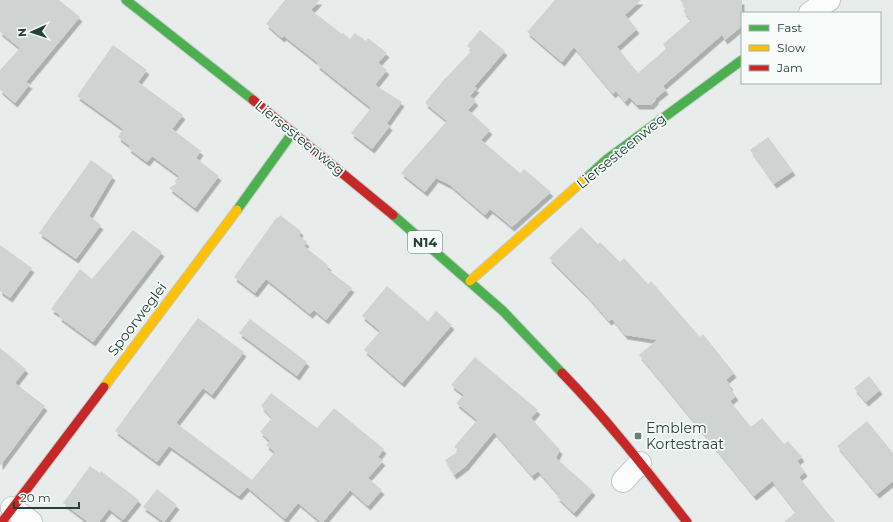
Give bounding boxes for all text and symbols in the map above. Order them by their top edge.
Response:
north arrow [12,12,52,52]
legend [741,12,881,84]
text: Fast [777,20,802,35]
text: N [15,28,29,37]
text: Slow [777,40,806,55]
text: Jam [776,60,803,75]
street label: Liersesteenweg [252,96,348,180]
street label: Liersesteenweg [573,109,669,193]
road number: N14 [408,231,442,253]
street label: Spoorweglei [103,279,171,359]
place label: Emblem Kortestraat [646,419,724,453]
marker: Emblem Kortestraat [633,431,643,441]
scale bar [14,484,79,510]
text: 20 m [20,490,51,505]

